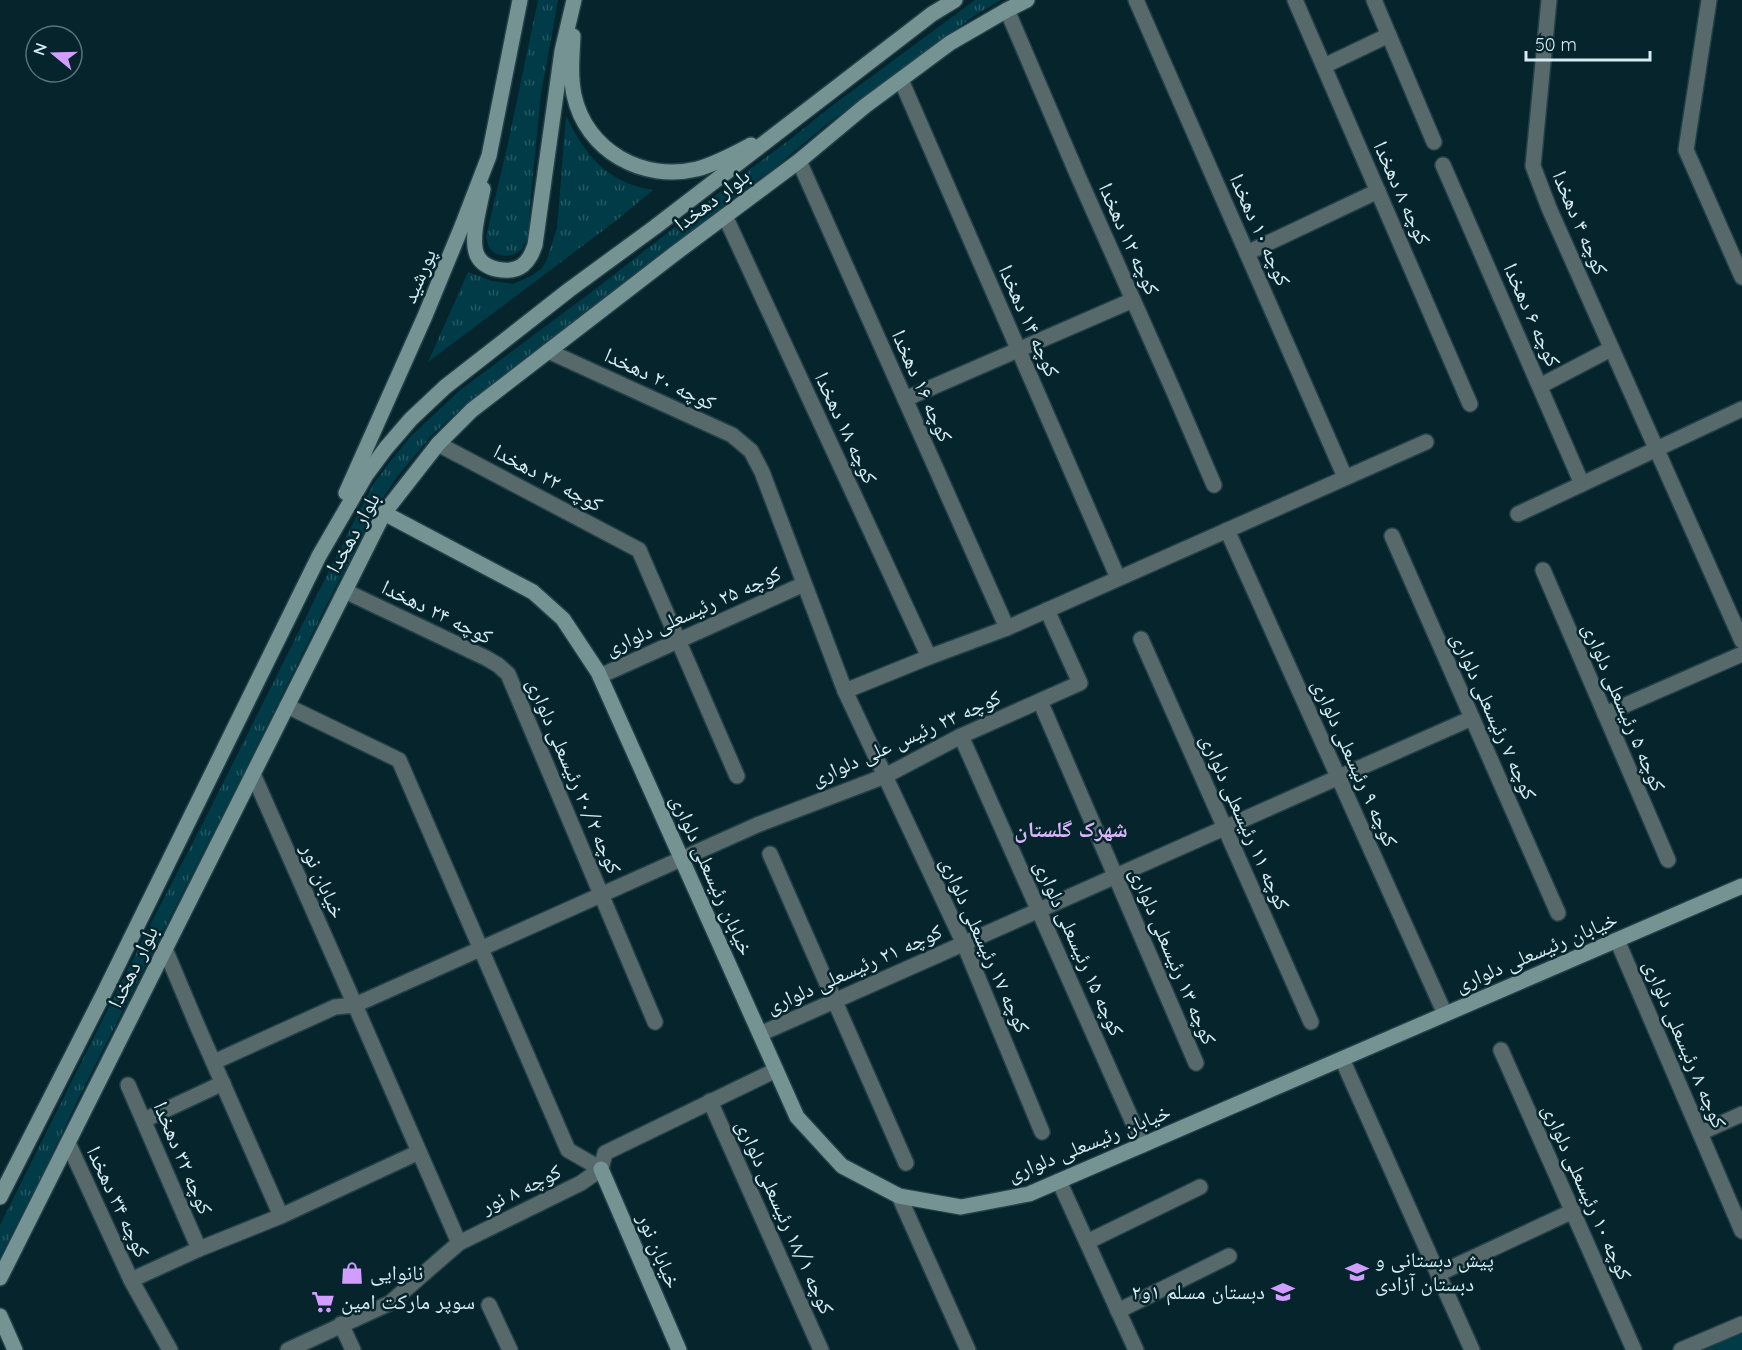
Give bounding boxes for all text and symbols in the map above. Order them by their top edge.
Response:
north arrow [24,24,84,84]
scale bar [1526,24,1650,62]
text: 50 m [1535,33,1577,56]
text: N [28,40,51,58]
street label: کوچه ۸ دهخدا [1369,137,1437,249]
street label: بلوار دهخدا [668,162,754,236]
street label: کوچه ۴ دهخدا [1547,167,1615,279]
street label: کوچه ۱۰ دهخدا [1225,169,1297,290]
street label: کوچه ۱۲ دهخدا [1094,178,1166,299]
street label: پورشید [395,245,441,307]
street label: کوچه ۶ دهخدا [1499,259,1567,371]
street label: کوچه ۱۴ دهخدا [994,260,1066,381]
street label: کوچه ۱۶ دهخدا [887,325,959,446]
street label: کوچه ۲۰ دهخدا [601,341,721,415]
street label: کوچه ۱۸ دهخدا [810,368,884,488]
street label: کوچه ۲۲ دهخدا [489,437,608,517]
street label: بلوار دهخدا [319,488,385,577]
street label: کوچه ۲۵ رئیسعلی دلواری [600,559,785,662]
street label: کوچه ۲۴ دهخدا [378,573,497,649]
street label: کوچه ۵ رئیسعلی دلواری [1577,618,1672,796]
street label: کوچه ۷ رئیسعلی دلواری [1445,628,1544,804]
street label: کوچه ۲۰/۲ رئیسعلی دلواری [521,674,628,878]
street label: کوچه ۹ رئیسعلی دلواری [1306,675,1405,851]
street label: کوچه ۲۳ رئیس علی دلواری [807,683,1005,792]
street label: کوچه ۱۱ رئیسعلی دلواری [1194,729,1297,914]
street label: خیابان رئیسعلی دلواری [665,790,760,960]
district label: شهرک گلستان [1014,815,1128,843]
street label: خیابان نور [296,838,352,922]
street label: کوچه ۱۷ رئیسعلی دلواری [934,852,1037,1037]
street label: کوچه ۱۵ رئیسعلی دلواری [1028,855,1131,1040]
street label: کوچه ۱۳ رئیسعلی دلواری [1124,863,1223,1049]
street label: خیابان رئیسعلی دلواری [1451,905,1621,998]
street label: کوچه ۲۱ رئیسعلی دلواری [761,917,946,1020]
street label: بلوار دهخدا [101,921,163,1012]
street label: کوچه ۸ رئیسعلی دلواری [1638,955,1733,1133]
street label: کوچه ۳۲ دهخدا [149,1097,219,1218]
street label: خیابان رئیسعلی دلواری [1003,1097,1174,1188]
street label: کوچه ۱۰ رئیسعلی دلواری [1536,1099,1639,1284]
street label: کوچه ۱۸/۱ رئیسعلی دلواری [730,1115,841,1319]
street label: کوچه ۳۴ دهخدا [82,1142,156,1262]
street label: کوچه ۸ نور [475,1157,565,1219]
street label: خیابان نور [632,1208,687,1292]
place label: پیش دبستانی و دبستان آزادی [1375,1246,1494,1296]
place label: نانوایی [370,1259,423,1286]
school or university icon: پیش دبستانی و دبستان آزادی [1344,1259,1370,1285]
shop icon: نانوایی [339,1260,365,1286]
place label: دبستان مسلم ۱و۲ [1132,1278,1265,1306]
school or university icon: دبستان مسلم ۱و۲ [1270,1279,1296,1305]
place label: سوپر مارکت امین [341,1288,475,1315]
supermarket icon: سوپر مارکت امین [310,1289,336,1315]

